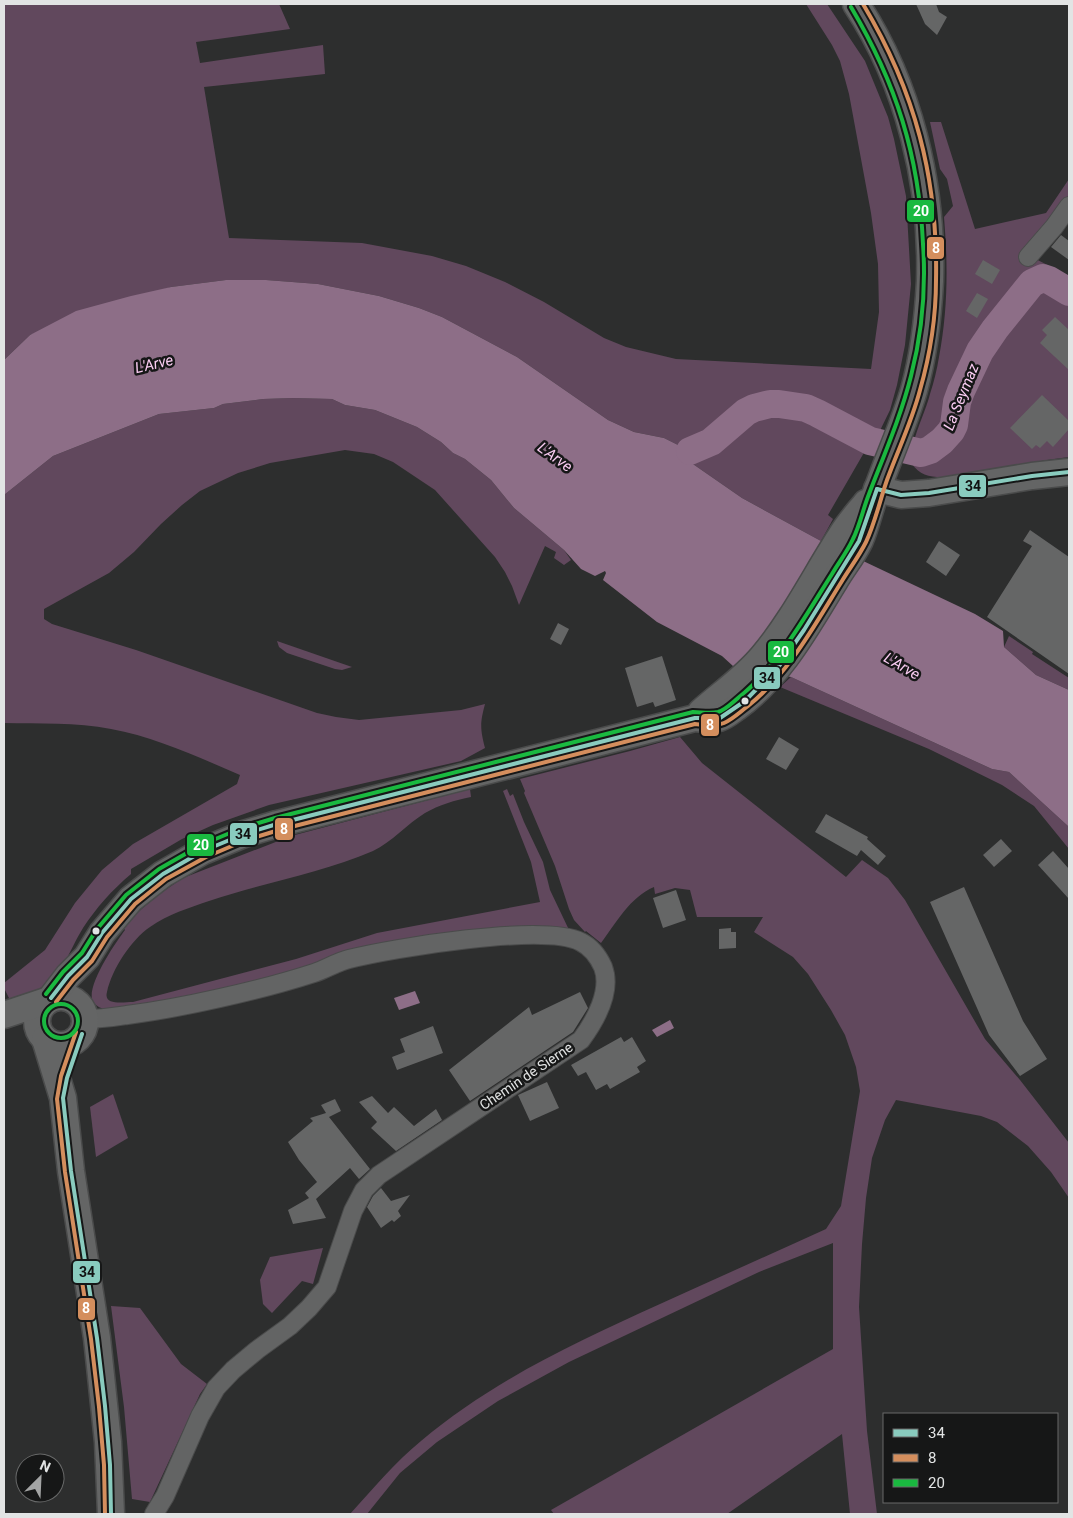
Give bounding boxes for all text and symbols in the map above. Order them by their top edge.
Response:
line badge: 20 [906,199,935,223]
text: 20 [913,203,929,219]
line badge: 8 [926,236,945,260]
text: 8 [932,240,940,256]
water label: L'Arve [133,351,175,377]
water label: La Seymaz [939,360,983,433]
water label: L'Arve [534,438,576,476]
line badge: 34 [958,474,987,498]
text: 34 [965,478,981,494]
line badge: 20 [767,640,795,664]
text: 20 [773,644,789,660]
water label: L'Arve [881,649,924,684]
line badge: 34 [753,666,781,690]
text: 34 [759,670,775,686]
unlabelled marker [740,696,750,706]
line badge: 8 [700,713,720,737]
text: 8 [706,717,714,733]
line badge: 8 [274,817,294,841]
text: 8 [280,821,288,837]
line badge: 34 [229,822,258,846]
text: 34 [235,826,251,842]
line badge: 20 [186,833,215,857]
text: 20 [193,837,209,853]
unlabelled marker [91,926,101,936]
street label: Chemin de Sierne [476,1039,576,1113]
line badge: 34 [72,1260,101,1284]
text: 34 [79,1264,95,1280]
line badge: 8 [77,1297,96,1321]
text: 8 [82,1300,90,1316]
legend [883,1413,1058,1503]
text: 34 [928,1424,945,1442]
text: 8 [928,1449,936,1467]
north arrow [15,1453,65,1503]
text: N [38,1457,53,1475]
text: 20 [928,1474,945,1492]

